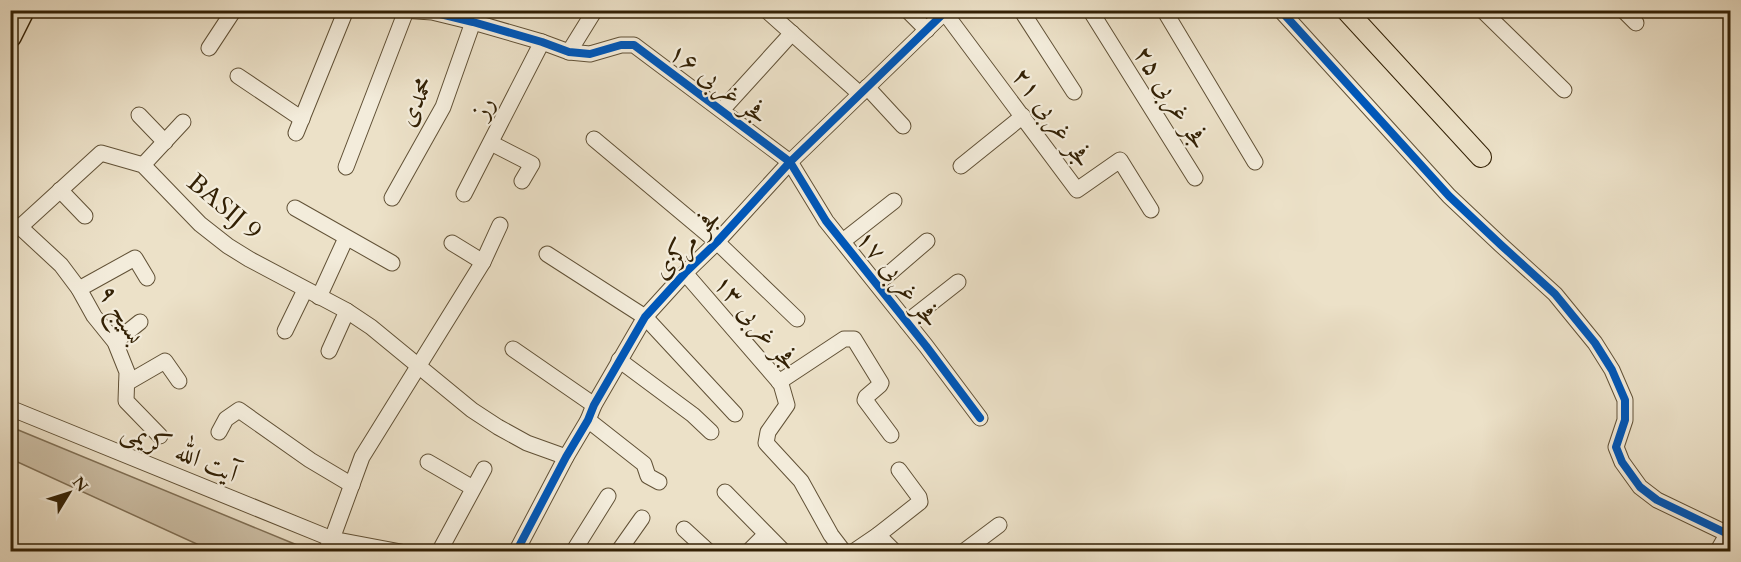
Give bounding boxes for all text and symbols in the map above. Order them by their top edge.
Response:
street label: فجر غربی ۱۶ [661,34,776,133]
street label: فجر غربی ۲۵ [1125,39,1217,156]
street label: فجر غربی ۲۱ [1003,60,1101,175]
street label: محمدی [389,71,442,132]
street label: رز [461,90,503,127]
street label: BASIJ 9 [180,165,269,248]
street label: فجر مرکزی [644,200,729,286]
street label: فجر غربی ۱۷ [848,222,949,335]
street label: فجر غربی ۱۳ [705,266,807,379]
street label: بسیج ۹ [85,278,153,354]
street label: آیت الله کریمی [116,409,247,492]
north arrow [39,463,99,523]
text: N [67,472,93,497]

